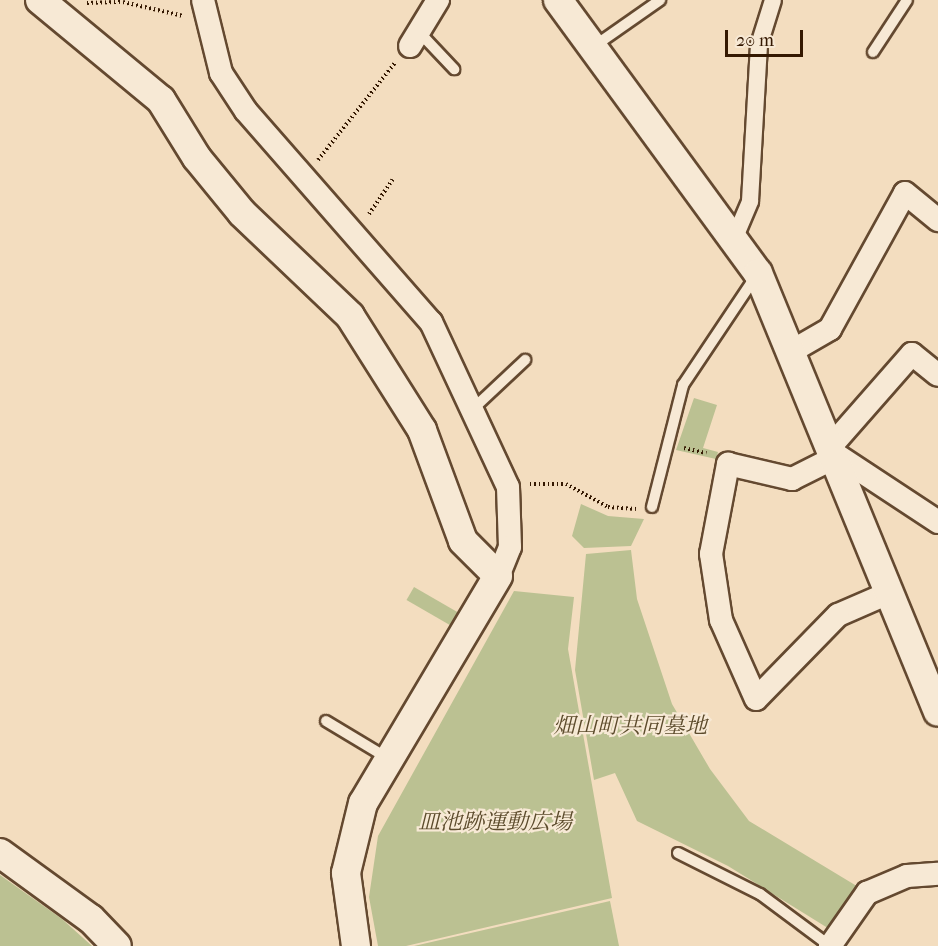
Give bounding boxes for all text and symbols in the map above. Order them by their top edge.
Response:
scale bar [728,18,806,56]
text: 20 m [736,30,774,51]
park label: 畑山町共同墓地 [553,714,707,740]
park label: 皿池跡運動広場 [418,810,572,836]

